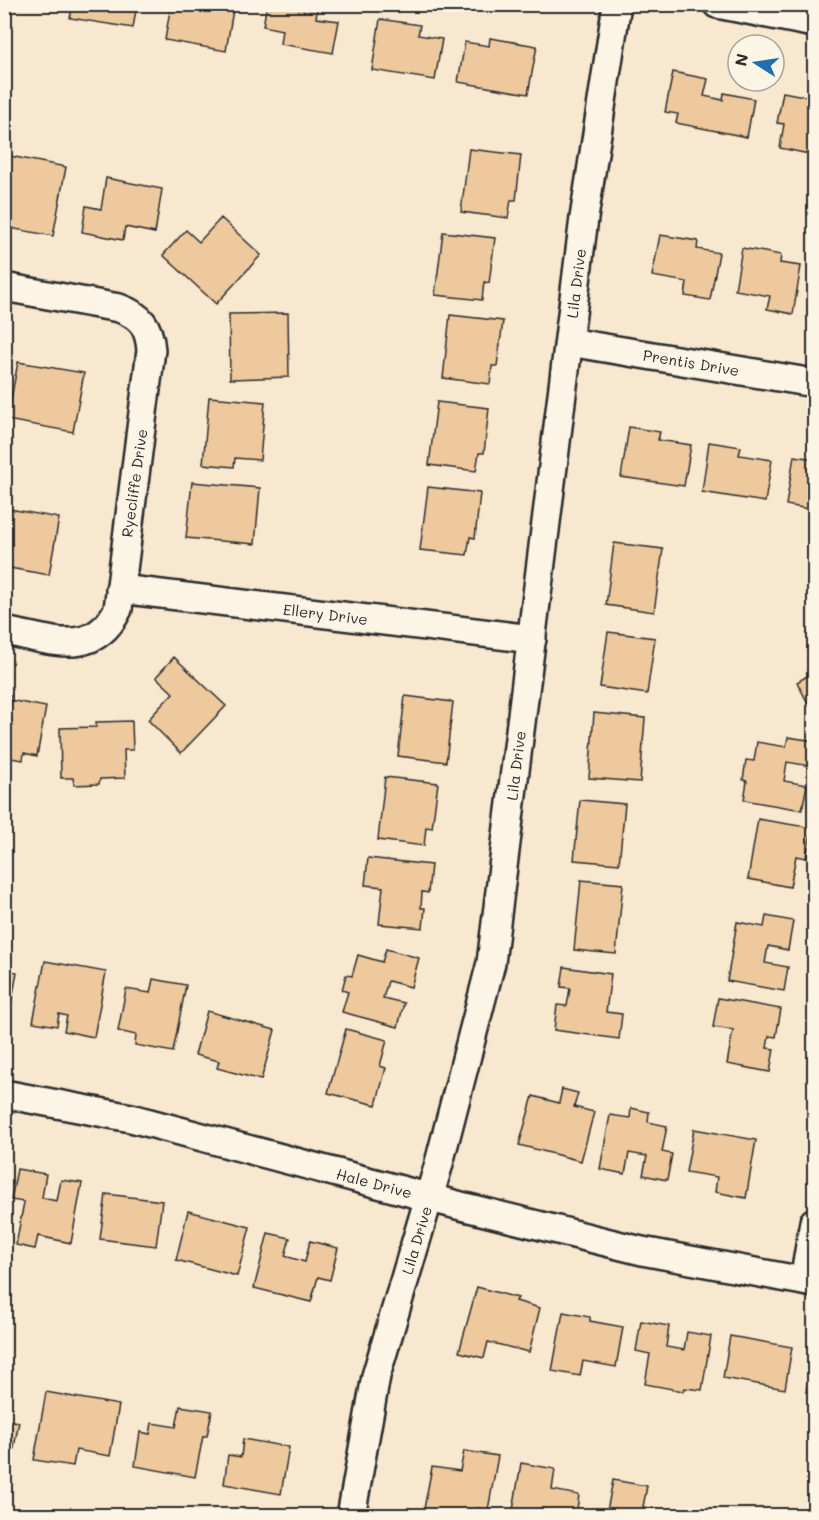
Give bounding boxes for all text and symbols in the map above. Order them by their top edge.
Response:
north arrow [726,33,786,93]
text: N [729,52,752,68]
street label: Lila Drive [562,247,590,319]
street label: Prentis Drive [642,345,741,380]
street label: Ryecliffe Drive [116,427,152,539]
street label: Ellery Drive [282,599,369,629]
street label: Lila Drive [501,730,530,802]
street label: Hale Drive [334,1163,414,1203]
street label: Lila Drive [397,1204,436,1277]

